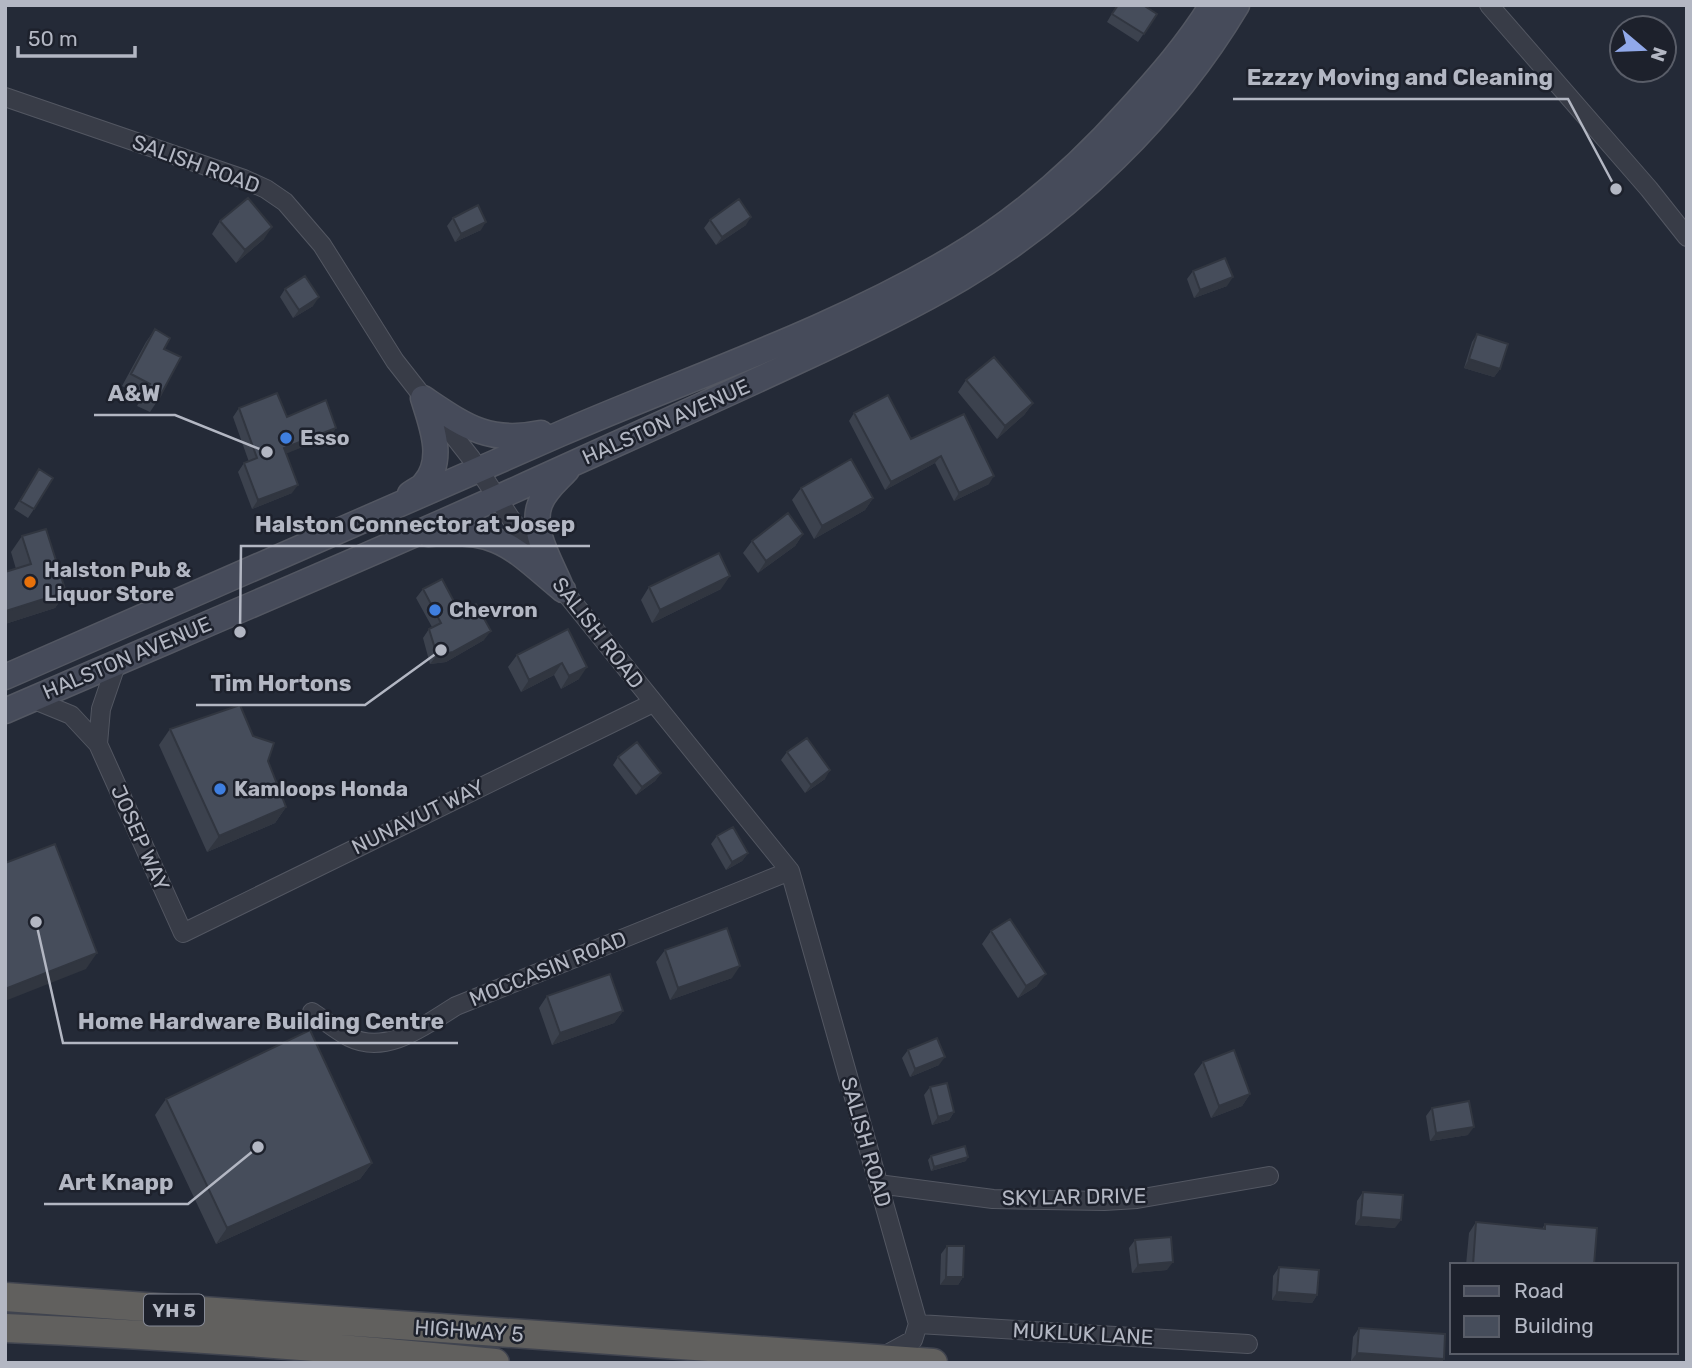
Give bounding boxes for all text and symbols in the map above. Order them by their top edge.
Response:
scale bar [18,14,135,58]
north arrow [1608,14,1678,84]
text: 50 m [28,26,78,51]
text: N [1646,44,1672,65]
callout: Ezzzy Moving and Cleaning [1233,55,1568,99]
text: Ezzzy Moving and Cleaning [1247,63,1553,91]
street label: SALISH ROAD [129,129,263,198]
callout: A&W [94,371,175,415]
street label: HALSTON AVENUE [578,373,753,470]
text: A&W [108,379,160,407]
place label: Esso [300,425,349,450]
marker: Esso [278,430,294,446]
callout: Halston Connector at Josep [241,502,590,546]
text: Halston Connector at Josep [255,510,575,538]
place label: Halston Pub & Liquor Store [44,557,192,606]
street label: SALISH ROAD [547,572,649,693]
marker: Halston Pub & Liquor Store [22,574,38,590]
place label: Chevron [449,597,538,622]
marker: Chevron [427,602,443,618]
street label: HALSTON AVENUE [39,611,215,704]
callout: Tim Hortons [196,661,365,705]
text: Tim Hortons [211,669,352,697]
street label: NUNAVUT WAY [347,774,488,859]
place label: Kamloops Honda [234,776,408,801]
street label: JOSEP WAY [106,781,175,895]
marker: Kamloops Honda [212,781,228,797]
street label: MOCCASIN ROAD [466,926,630,1011]
callout: Home Hardware Building Centre [63,999,458,1043]
text: Home Hardware Building Centre [78,1007,444,1035]
street label: SALISH ROAD [836,1074,897,1210]
callout: Art Knapp [44,1160,188,1204]
text: Art Knapp [58,1168,174,1196]
street label: SKYLAR DRIVE [1002,1183,1146,1210]
legend [1450,1263,1678,1354]
text: Road [1514,1278,1564,1303]
road number: YH 5 [144,1294,204,1326]
text: Building [1514,1313,1594,1338]
street label: HIGHWAY 5 [414,1314,524,1347]
street label: MUKLUK LANE [1012,1317,1154,1350]

